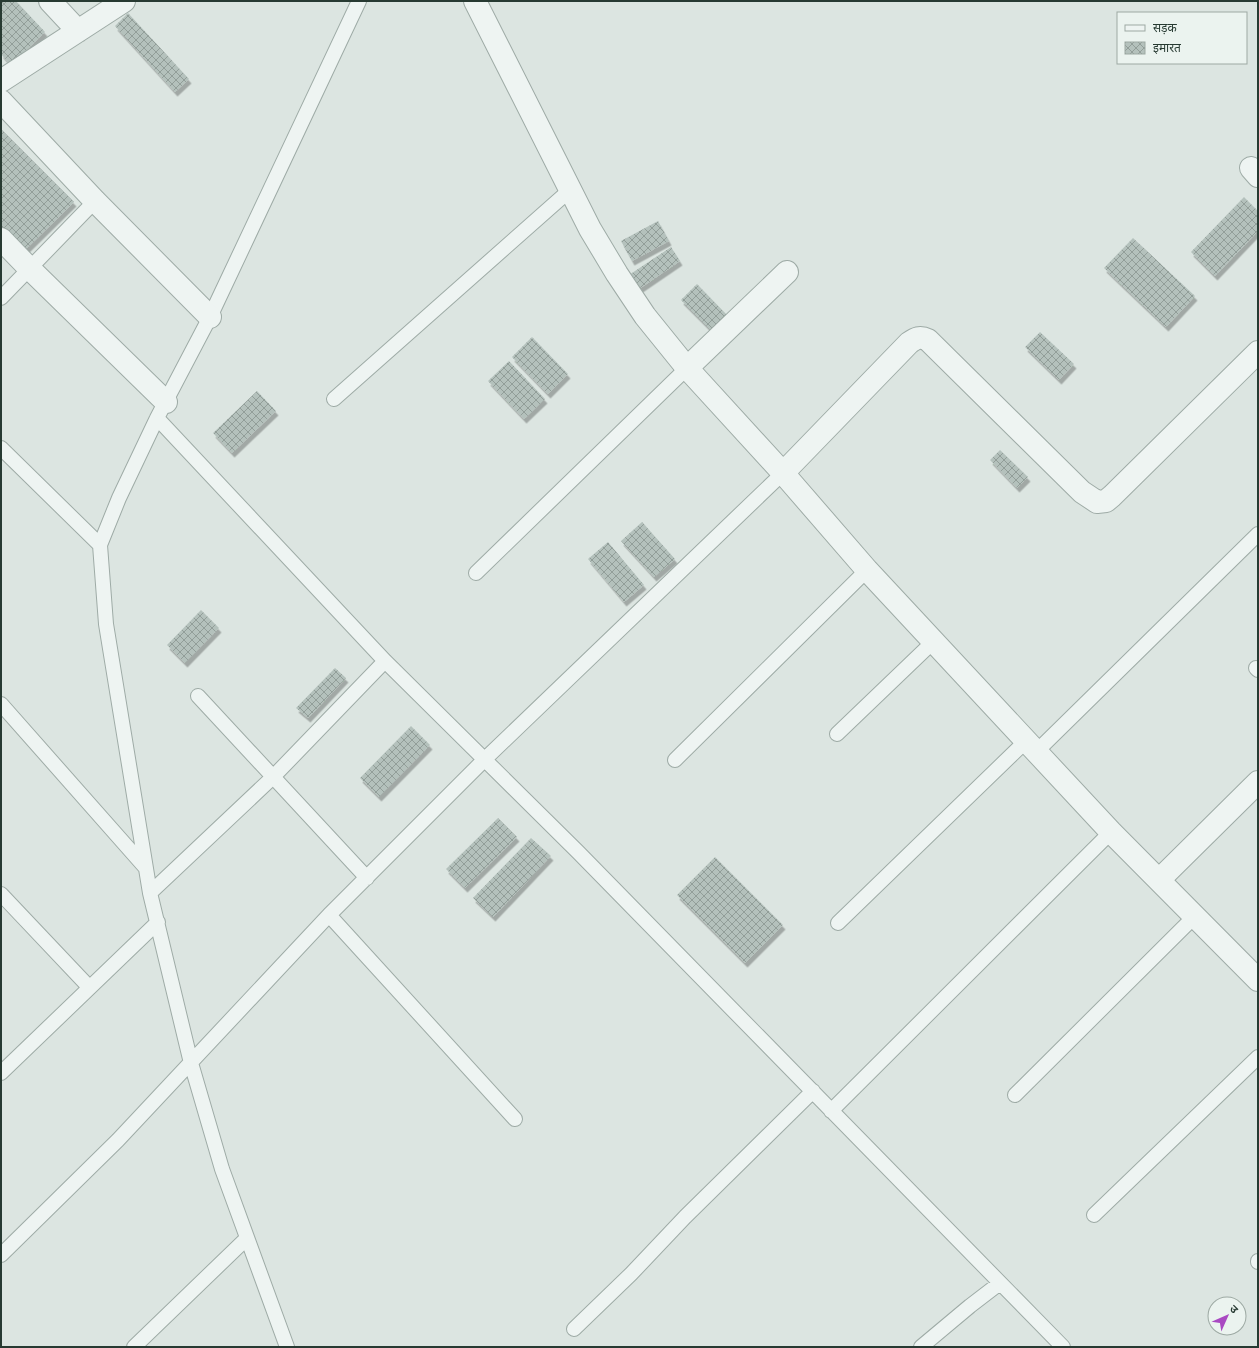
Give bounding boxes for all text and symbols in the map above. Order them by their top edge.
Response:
legend [1117,12,1247,64]
text: सड़क [1153,20,1178,35]
text: इमारत [1153,40,1182,55]
north arrow [1207,1296,1247,1336]
text: उ [1227,1302,1242,1317]

